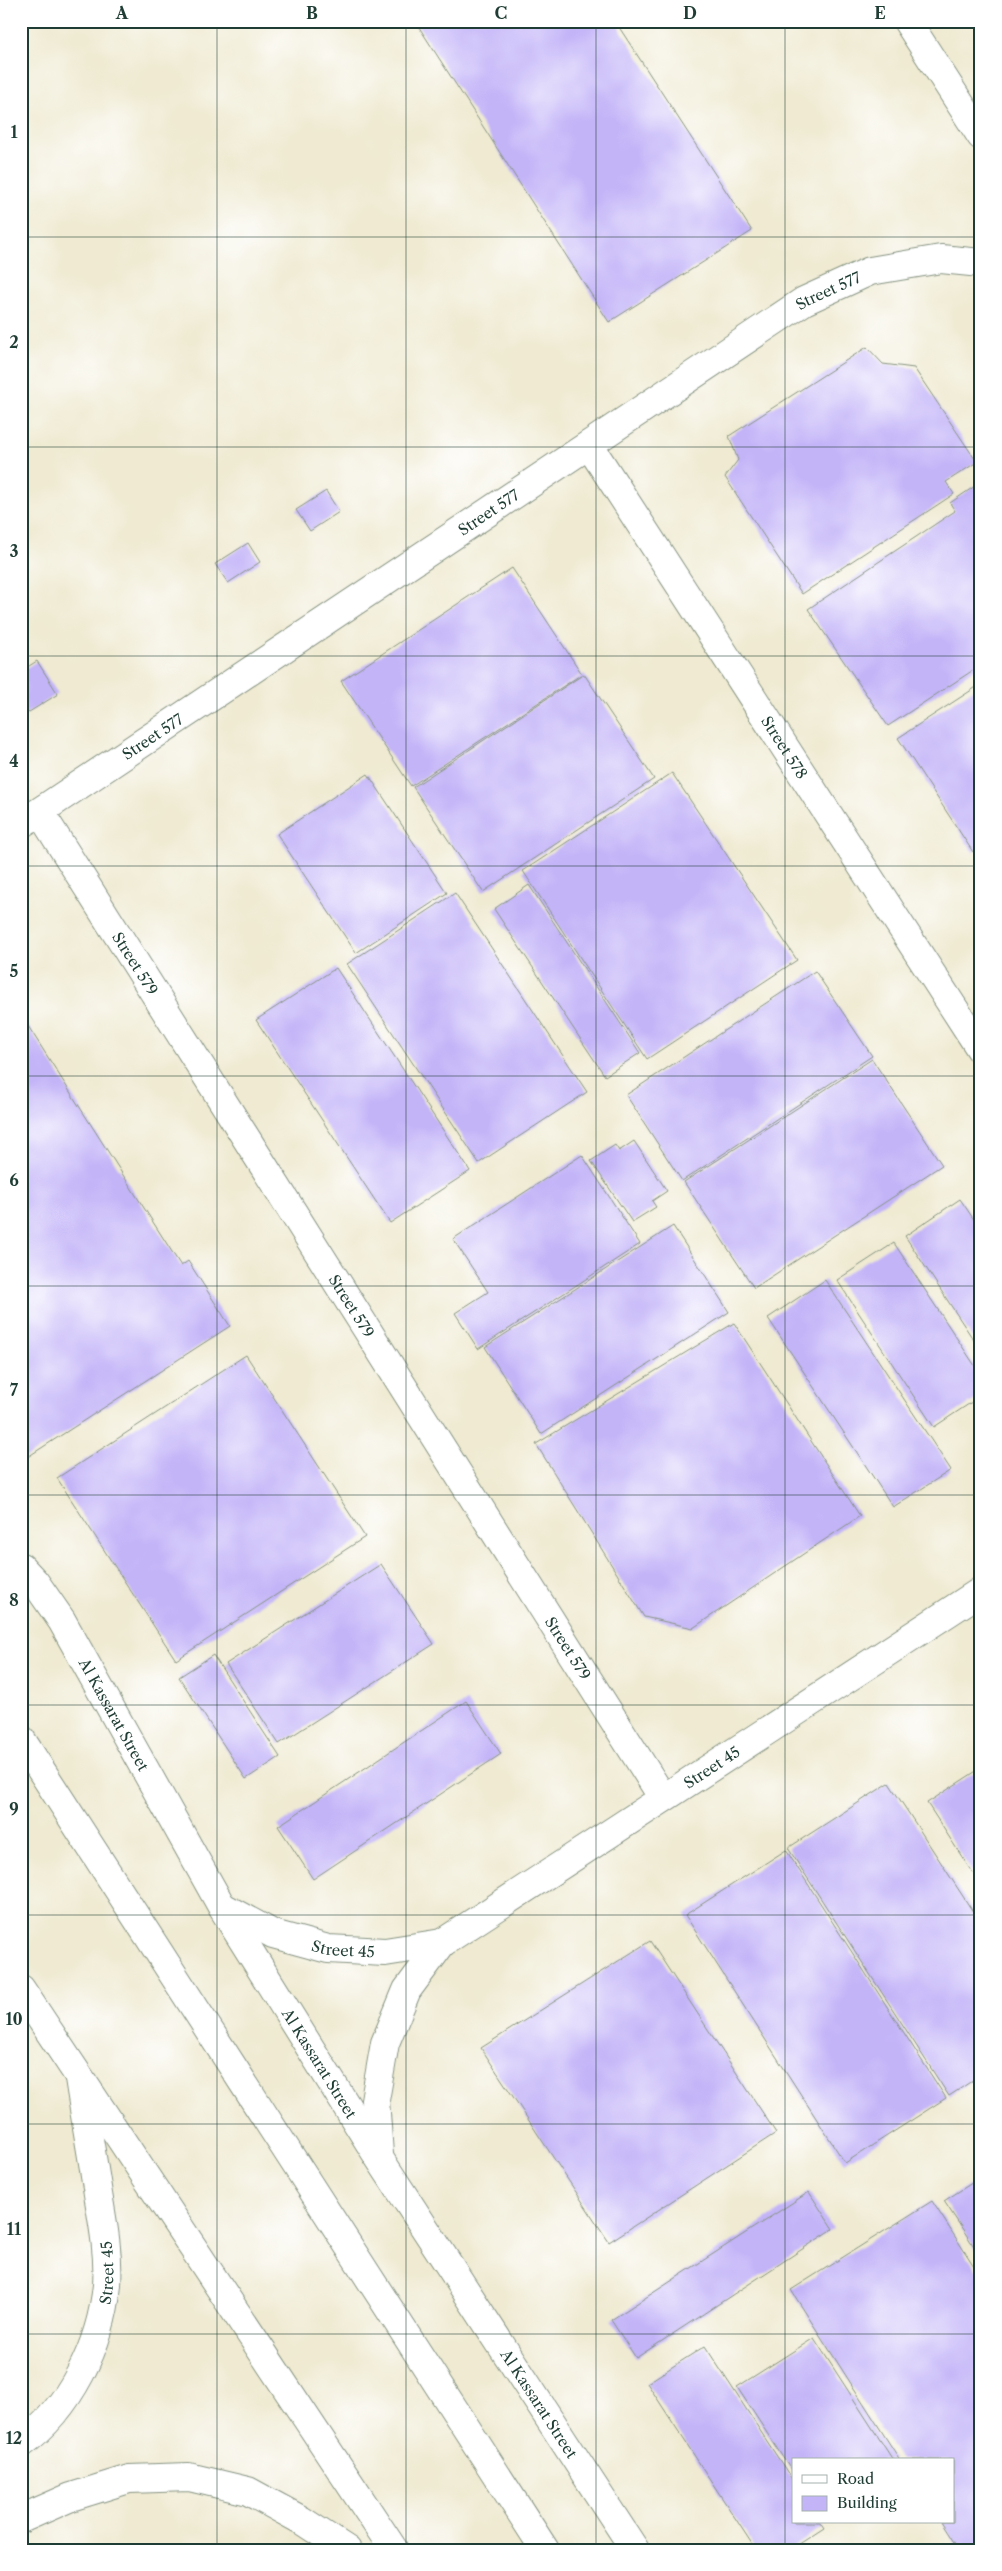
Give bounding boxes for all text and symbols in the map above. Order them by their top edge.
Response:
text: A [115,3,129,23]
text: B [306,3,318,23]
text: C [495,3,507,23]
text: D [683,3,697,23]
text: E [874,3,886,23]
text: 1 [10,122,18,142]
street label: Street 577 [792,267,864,314]
text: 2 [9,332,19,352]
street label: Street 577 [454,484,523,539]
text: 3 [9,541,19,561]
street label: Street 577 [118,709,187,763]
street label: Street 578 [757,712,812,782]
text: 4 [9,751,19,771]
street label: Street 579 [109,928,163,998]
text: 5 [10,961,19,981]
text: 6 [9,1170,19,1190]
street label: Street 579 [325,1271,379,1341]
text: 7 [10,1380,19,1400]
text: 8 [9,1590,19,1610]
street label: Street 579 [541,1613,595,1683]
street label: Al Kassarat Street [75,1654,154,1775]
street label: Street 45 [680,1742,743,1792]
text: 9 [9,1799,19,1819]
street label: Street 45 [310,1935,375,1961]
street label: Al Kassarat Street [278,2004,362,2122]
text: 10 [5,2009,23,2029]
text: 11 [7,2219,22,2239]
street label: Street 45 [95,2240,117,2306]
street label: Al Kassarat Street [496,2345,582,2462]
text: 12 [6,2428,22,2448]
legend [792,2458,954,2524]
text: Road [837,2469,874,2488]
text: Building [837,2493,897,2512]

